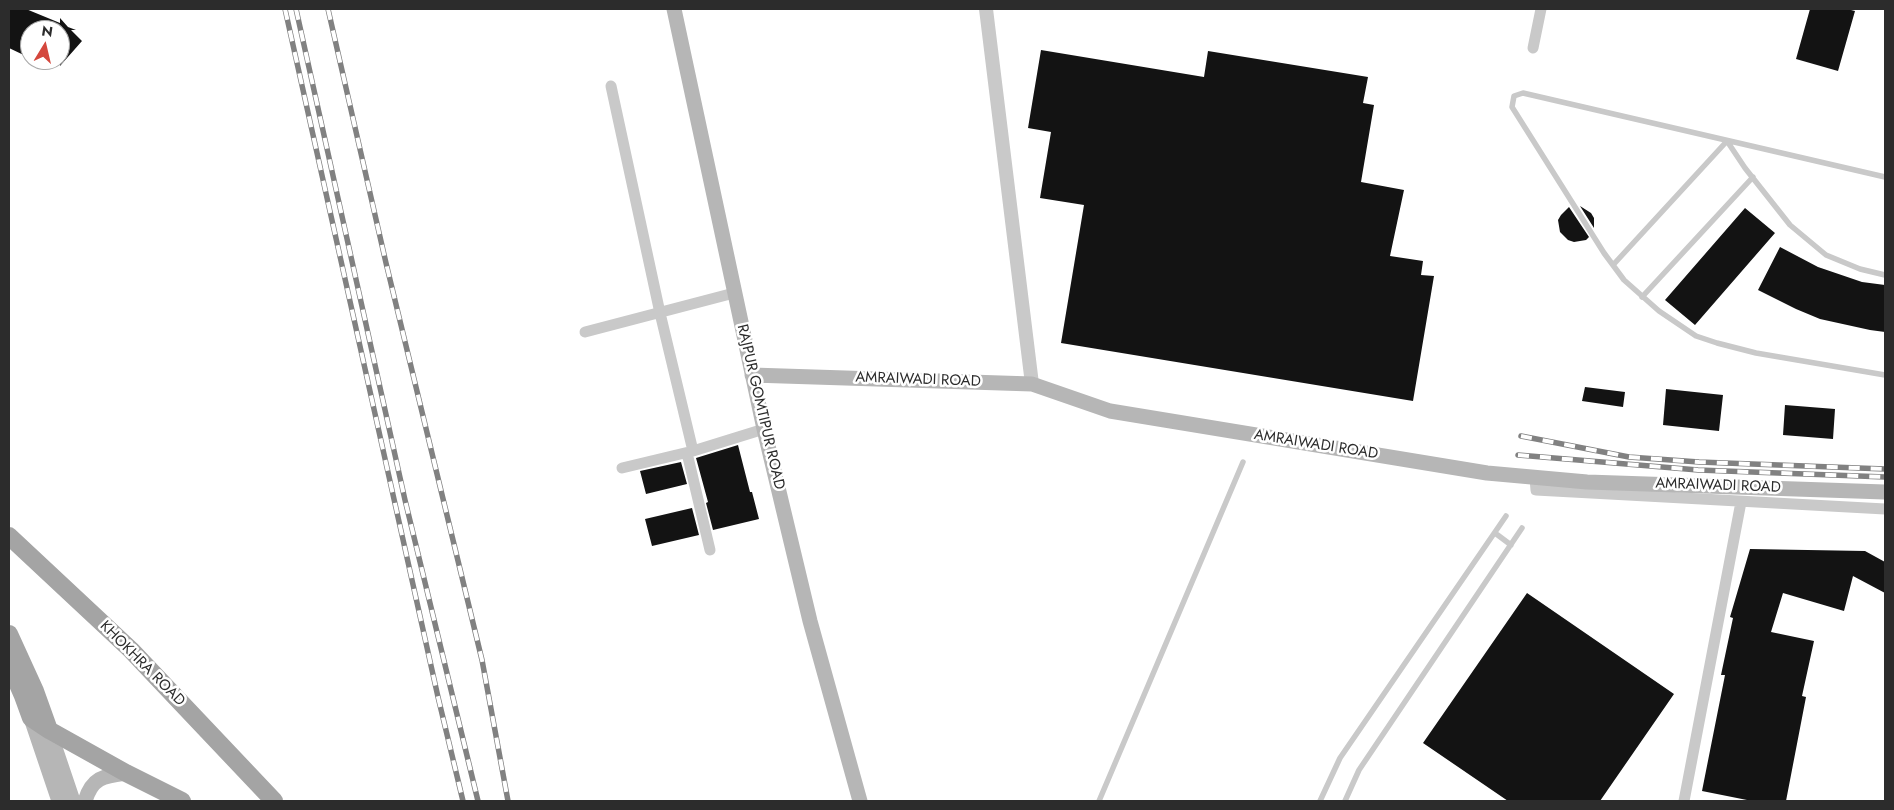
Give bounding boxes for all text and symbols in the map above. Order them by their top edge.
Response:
north arrow [20,20,70,70]
text: N [40,20,54,42]
street label: RAJPUR GOMTIPUR ROAD [732,323,788,491]
street label: AMRAIWADI ROAD [855,369,981,391]
street label: AMRAIWADI ROAD [1253,426,1379,464]
street label: AMRAIWADI ROAD [1655,475,1781,497]
street label: KHOKHRA ROAD [96,618,188,710]

